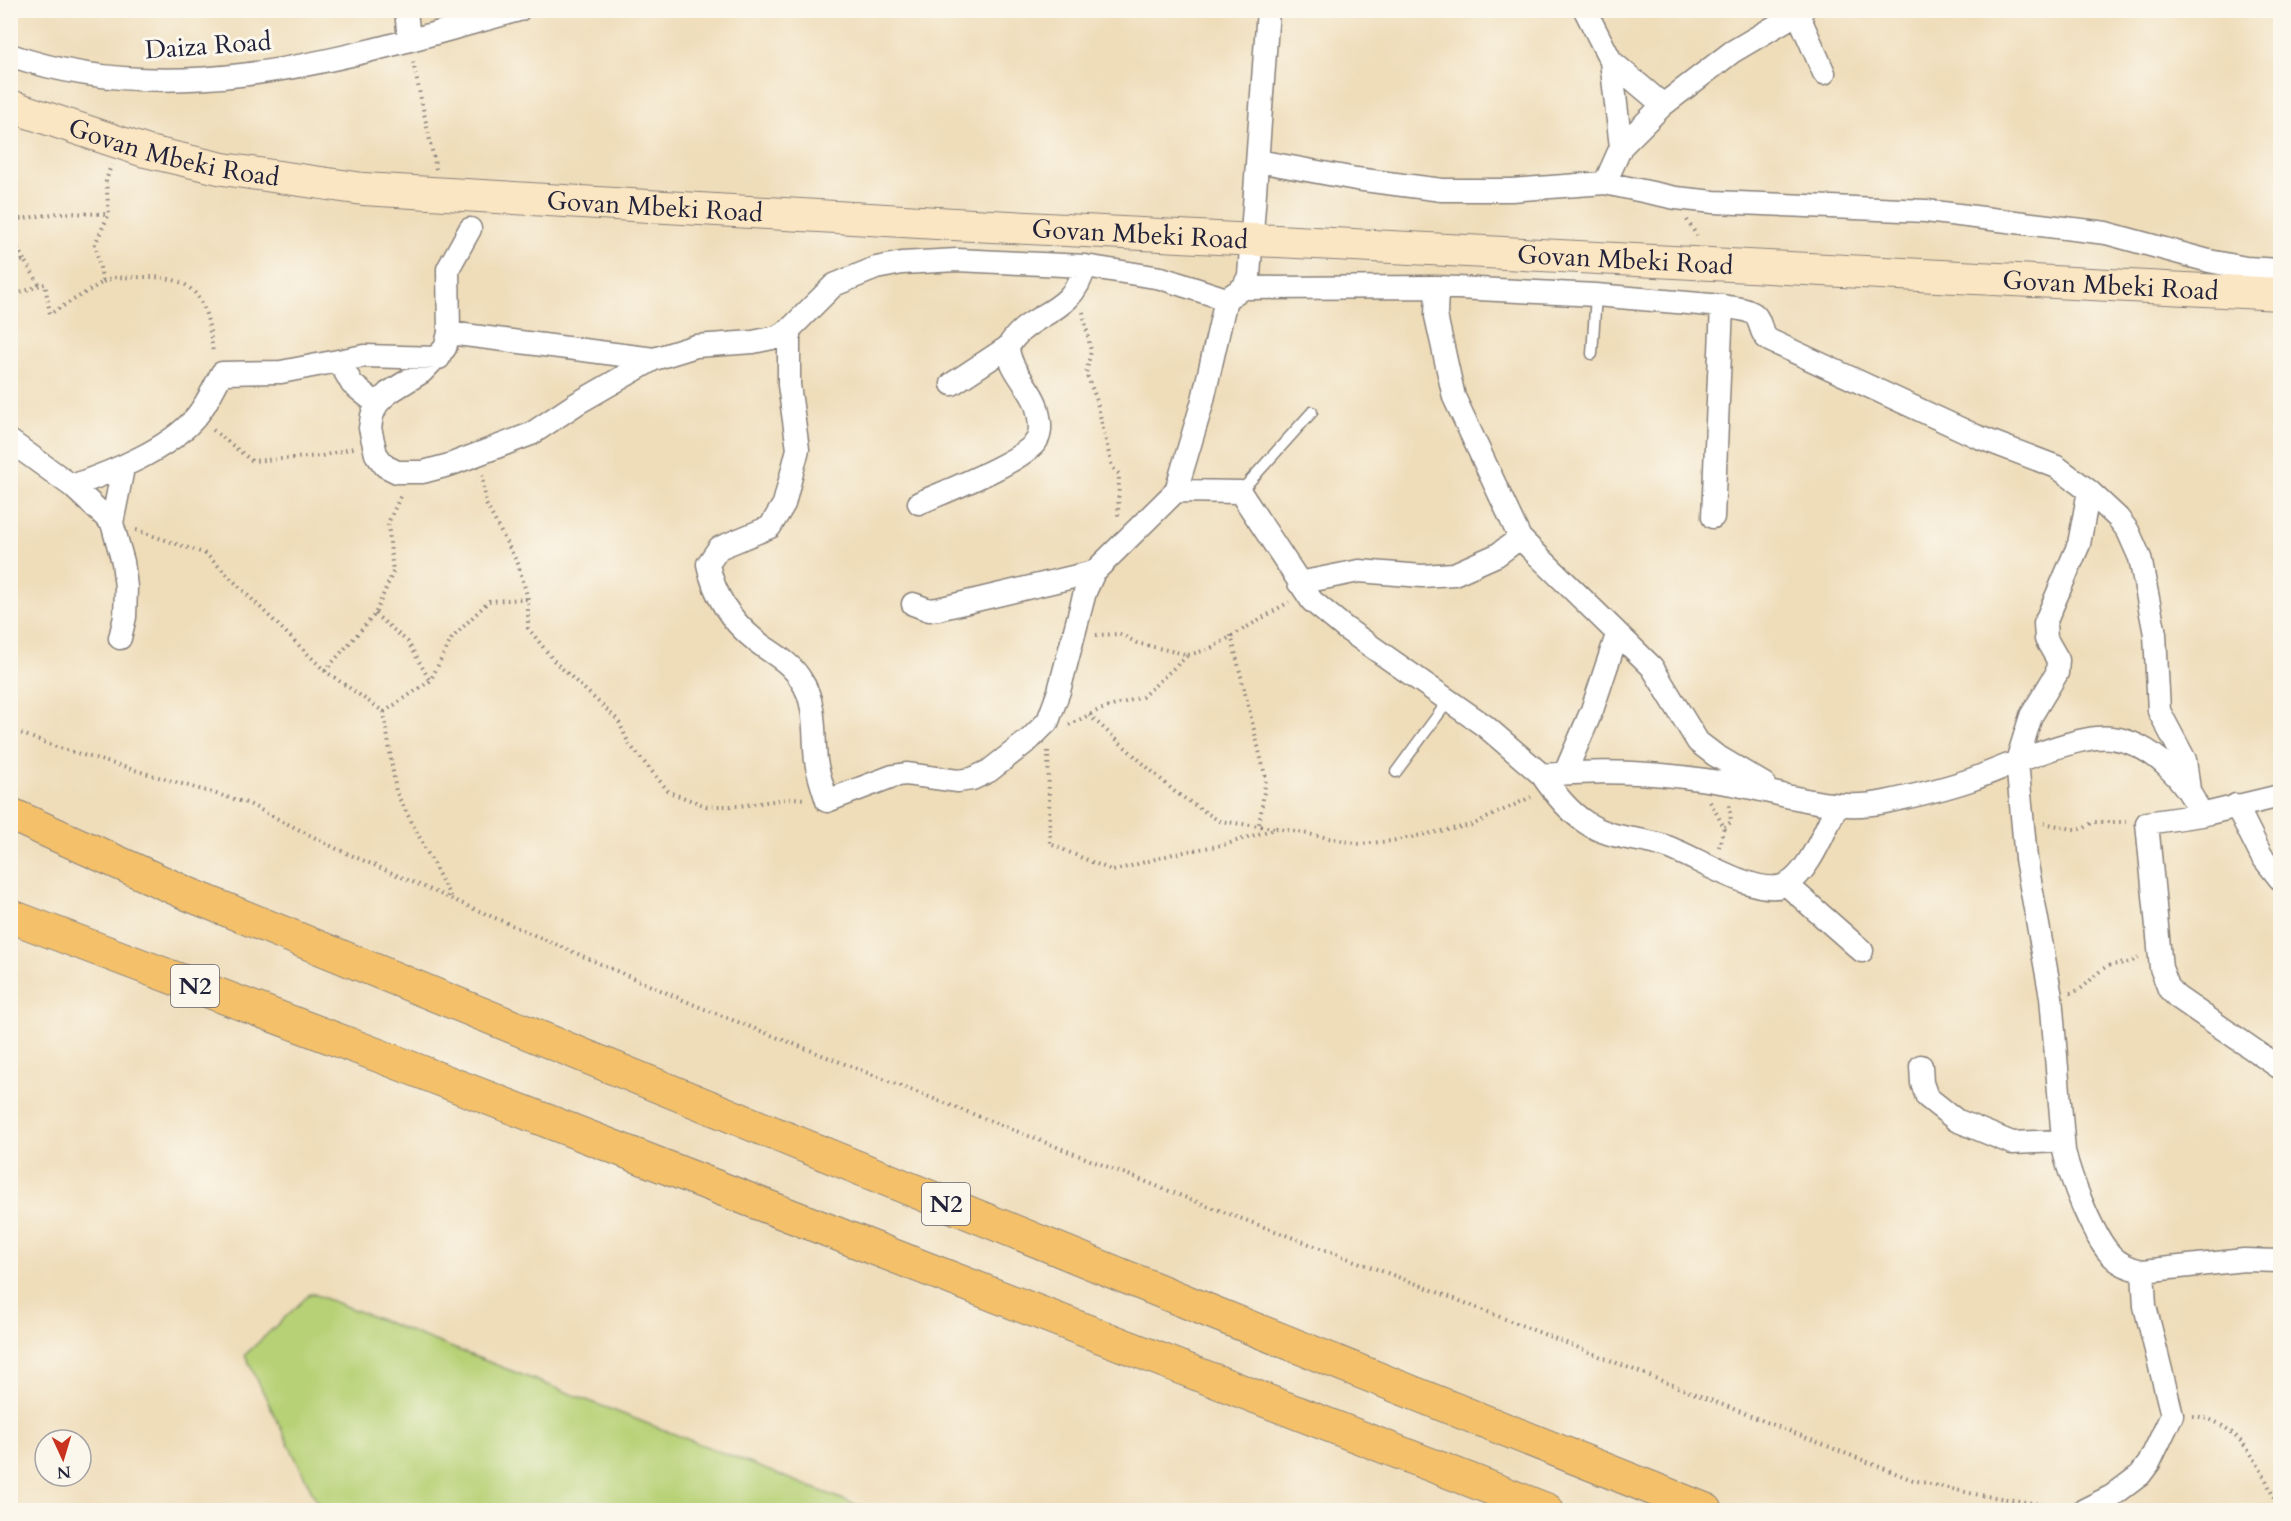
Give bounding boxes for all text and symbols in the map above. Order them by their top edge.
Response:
street label: Daiza Road [144,24,273,67]
street label: Govan Mbeki Road [64,110,282,195]
street label: Govan Mbeki Road [546,183,764,231]
street label: Govan Mbeki Road [1031,211,1249,258]
street label: Govan Mbeki Road [1516,237,1734,283]
street label: Govan Mbeki Road [2002,262,2220,309]
road number: N2 [171,965,219,1007]
road number: N2 [922,1183,970,1225]
north arrow [33,1428,93,1488]
text: N [56,1461,72,1483]

